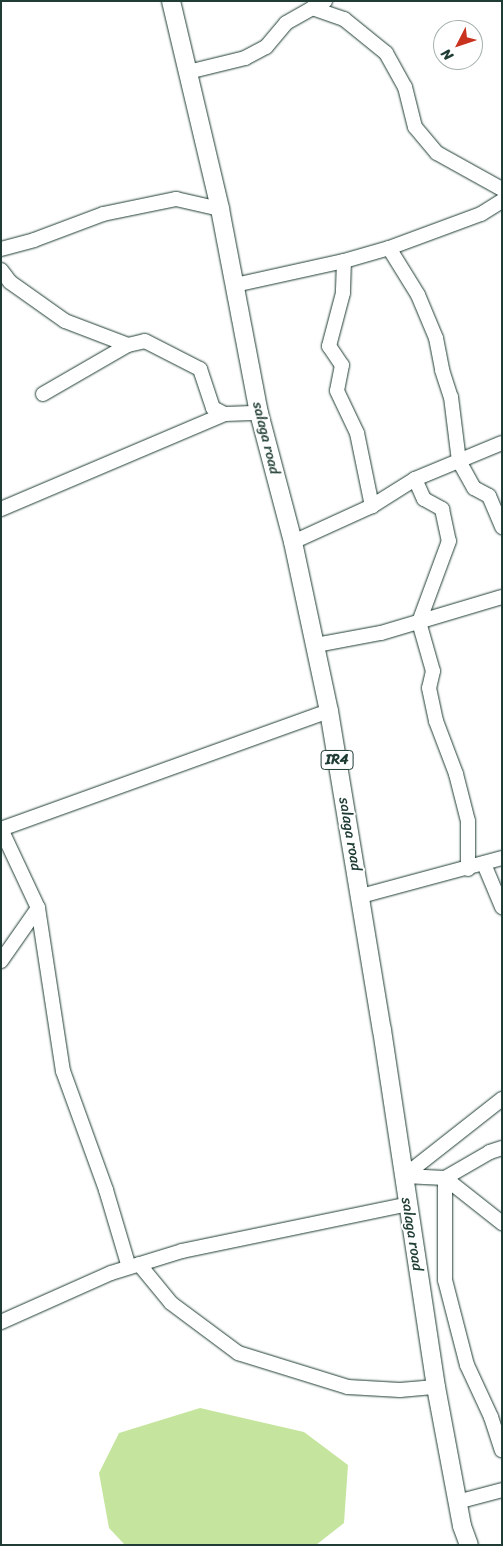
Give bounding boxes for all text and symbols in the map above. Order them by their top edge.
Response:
north arrow [433,20,483,70]
text: N [434,43,460,66]
street label: salaga road [248,400,284,476]
road number: IR4 [320,748,354,772]
street label: salaga road [335,796,365,872]
street label: salaga road [397,1196,427,1272]

